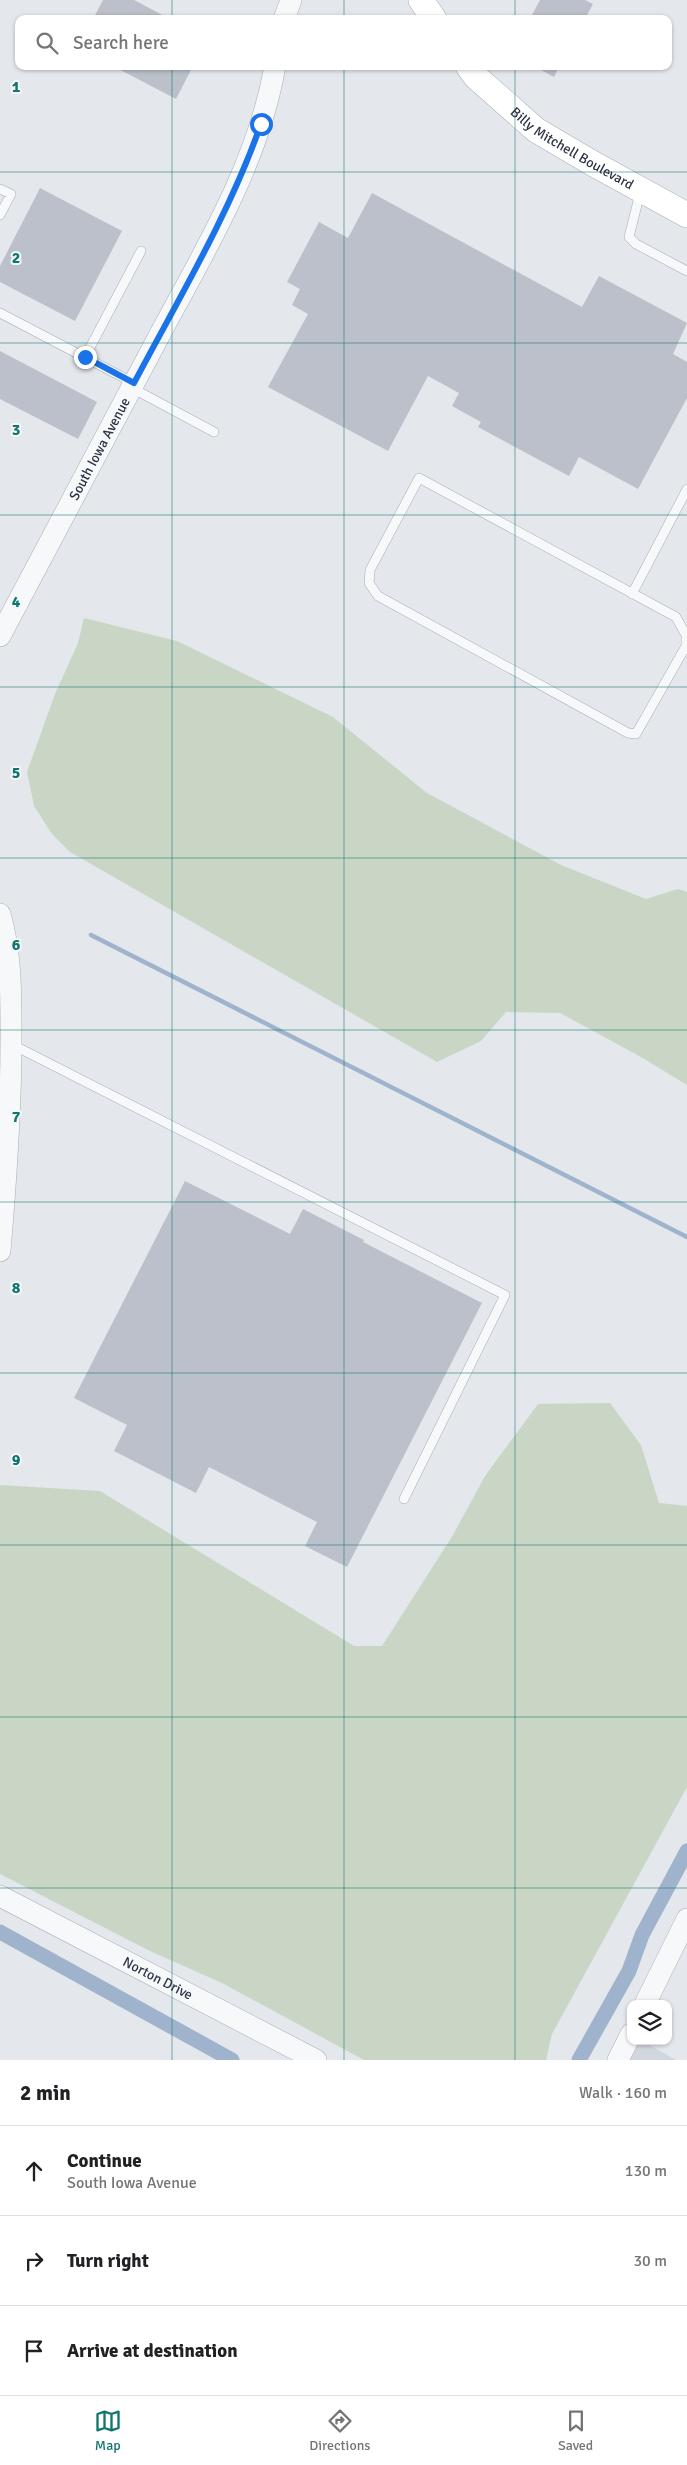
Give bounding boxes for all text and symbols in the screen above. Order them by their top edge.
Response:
search box [15,15,672,70]
icon: search [33,29,61,57]
text: Search here [73,31,169,55]
text: 1 [12,77,21,97]
street label: Billy Mitchell Boulevard [507,103,637,193]
route start [250,113,273,136]
text: 2 [12,248,20,268]
route end [74,346,97,369]
street label: South Iowa Avenue [65,394,133,503]
text: 3 [12,420,20,440]
text: 4 [12,592,21,612]
text: 5 [12,763,20,783]
text: 6 [12,935,21,955]
text: 7 [12,1107,21,1127]
text: 8 [12,1278,21,1298]
text: 9 [12,1450,21,1470]
street label: Norton Drive [120,1953,196,2003]
map controls [627,2000,672,2045]
button: layers [627,2000,672,2045]
text: 2 min [20,2080,71,2106]
text: Walk · 160 m [579,2083,667,2103]
text: Continue [67,2149,142,2173]
icon: ahead [20,2157,48,2185]
text: 130 m [625,2161,667,2181]
text: South Iowa Avenue [67,2173,197,2193]
icon: right [20,2247,48,2275]
text: Turn right [67,2249,149,2273]
text: 30 m [633,2251,667,2271]
icon: arrive [20,2337,48,2365]
text: Arrive at destination [67,2339,238,2363]
tab: Map [94,2407,122,2454]
tab: Directions [309,2407,370,2454]
tab: Saved [558,2407,593,2454]

